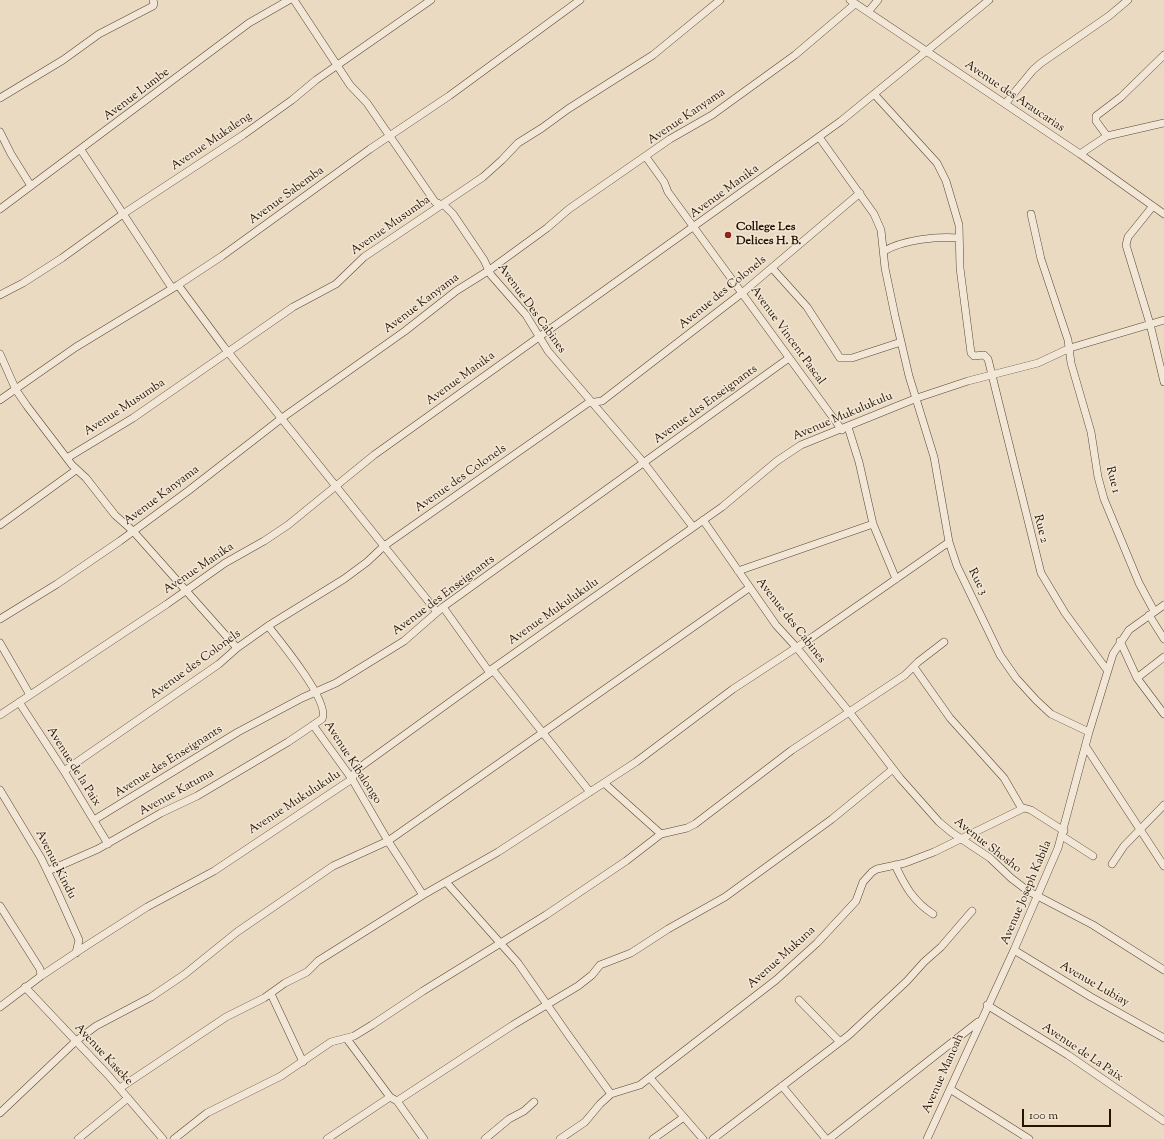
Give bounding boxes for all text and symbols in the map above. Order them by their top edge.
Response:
street label: Avenue des Araucarias [961,58,1067,136]
street label: Avenue Lumbe [101,66,173,124]
street label: Avenue Kanyama [645,86,729,148]
street label: Avenue Mukaleng [169,110,255,174]
street label: Avenue Manika [688,162,762,222]
street label: Avenue Sabemba [247,164,327,228]
street label: Avenue Musumba [348,193,434,259]
place label: College Les Delices H. B. [736,221,801,249]
marker: College Les Delices H. B. [723,230,733,240]
street label: Avenue des Colonels [676,253,770,333]
street label: Avenue Des Cabines [494,261,568,357]
street label: Avenue Kanyama [381,271,463,337]
street label: Avenue Vincent Pascal [747,284,827,388]
street label: Avenue Manika [424,349,498,409]
street label: Avenue des Enseignants [651,363,761,447]
street label: Avenue Musumba [82,376,168,440]
street label: Avenue Mukulukulu [791,389,895,445]
street label: Avenue des Colonels [412,442,510,516]
street label: Avenue Kanyama [121,463,203,529]
street label: Rue 1 [1102,465,1122,495]
street label: Rue 2 [1030,513,1050,545]
street label: Avenue Manika [161,540,237,598]
street label: Avenue des Enseignants [390,553,498,639]
street label: Rue 3 [964,566,990,598]
street label: Avenue Mukulukulu [506,575,602,649]
street label: Avenue des Cabines [752,575,828,667]
street label: Avenue des Colonels [148,627,244,703]
street label: Avenue Kibalongo [320,719,384,807]
street label: Avenue des Enseignants [112,723,226,801]
street label: Avenue de la Paix [43,725,103,809]
street label: Avenue Katuma [137,767,217,819]
street label: Avenue Mukulukulu [246,768,344,838]
street label: Avenue Shosho [950,815,1024,877]
street label: Avenue Kindu [31,828,79,902]
street label: Avenue Joseph Kabila [998,839,1056,947]
street label: Avenue Mukuna [745,924,819,992]
street label: Avenue Lubiay [1057,959,1131,1011]
street label: Avenue de La Paix [1039,1020,1125,1086]
street label: Avenue Kaseke [71,1021,135,1089]
street label: Avenue Manoah [920,1032,968,1116]
scale bar [1024,1101,1113,1127]
text: 100 m [1029,1107,1058,1125]

